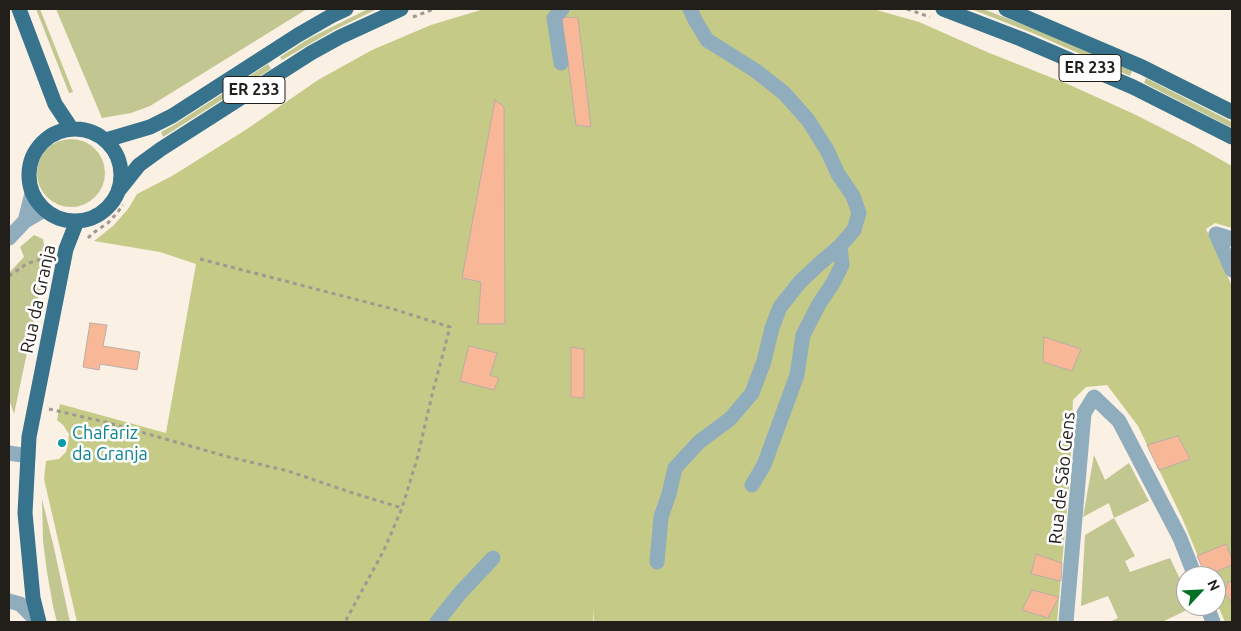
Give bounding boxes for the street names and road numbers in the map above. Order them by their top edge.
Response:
road number: ER 233 [1059,54,1121,82]
road number: ER 233 [223,76,285,104]
street label: Rua da Granja [16,243,60,355]
street label: Rua de São Gens [1044,411,1080,545]

